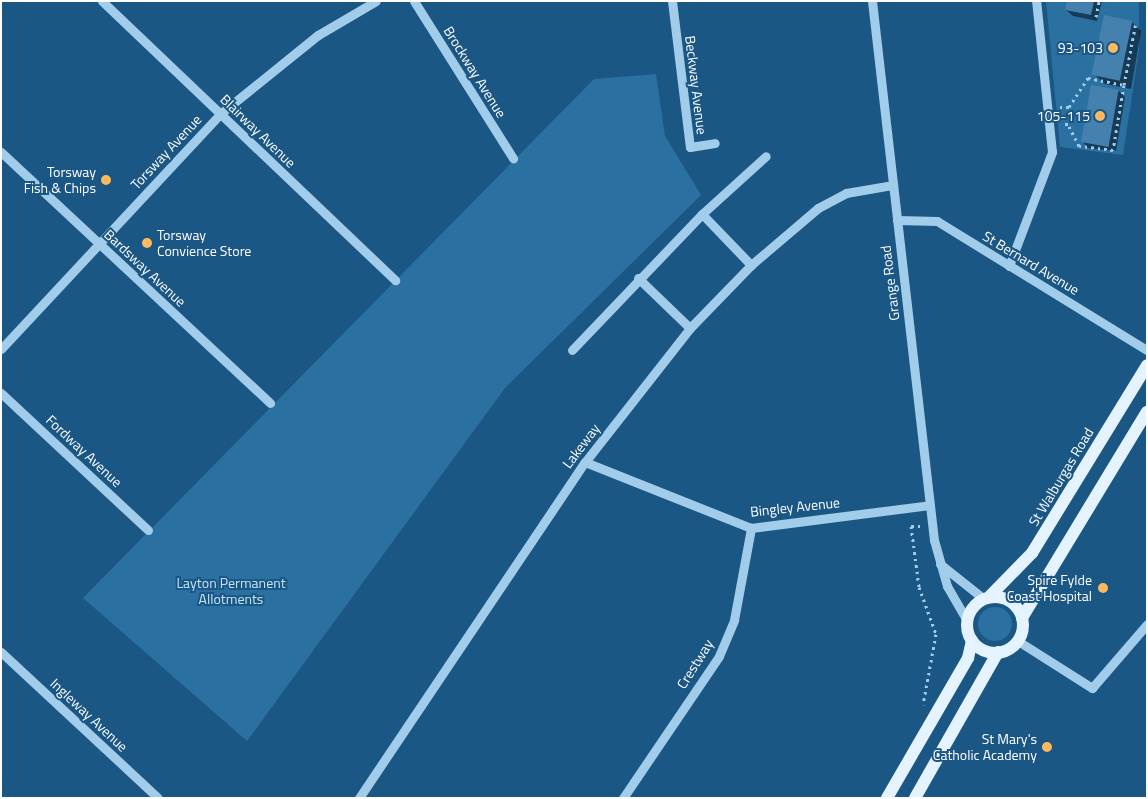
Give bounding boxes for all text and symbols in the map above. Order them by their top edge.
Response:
street label: Brockway Avenue [440,23,510,121]
street label: Beckway Avenue [682,35,710,135]
place label: 93-103 [1058,40,1103,56]
marker: 93-103 [1107,42,1119,54]
street label: Blairway Avenue [217,91,299,171]
place label: 105-115 [1037,108,1090,124]
marker: 105-115 [1094,110,1106,122]
street label: Torsway Avenue [127,111,205,193]
place label: Torsway Fish & Chips [24,164,96,196]
marker: Torsway Fish & Chips [100,174,112,186]
street label: Bardsway Avenue [101,226,189,310]
place label: Torsway Convience Store [157,227,251,260]
street label: St Bernard Avenue [980,228,1082,298]
marker: Torsway Convience Store [141,237,153,249]
street label: Grange Road [877,244,903,322]
street label: Fordway Avenue [43,412,125,490]
street label: Lakeway [559,420,603,472]
street label: St Walburgas Road [1025,425,1097,529]
street label: Bingley Avenue [749,494,841,520]
place label: Spire Fylde Coast Hospital [1007,572,1092,604]
park label: Layton Permanent Allotments [176,575,286,608]
marker: Spire Fylde Coast Hospital [1096,581,1110,595]
street label: Crestway [673,636,717,692]
street label: Ingleway Avenue [47,675,131,755]
place label: St Mary's Catholic Academy [933,731,1037,764]
marker: St Mary's Catholic Academy [1041,741,1053,753]

